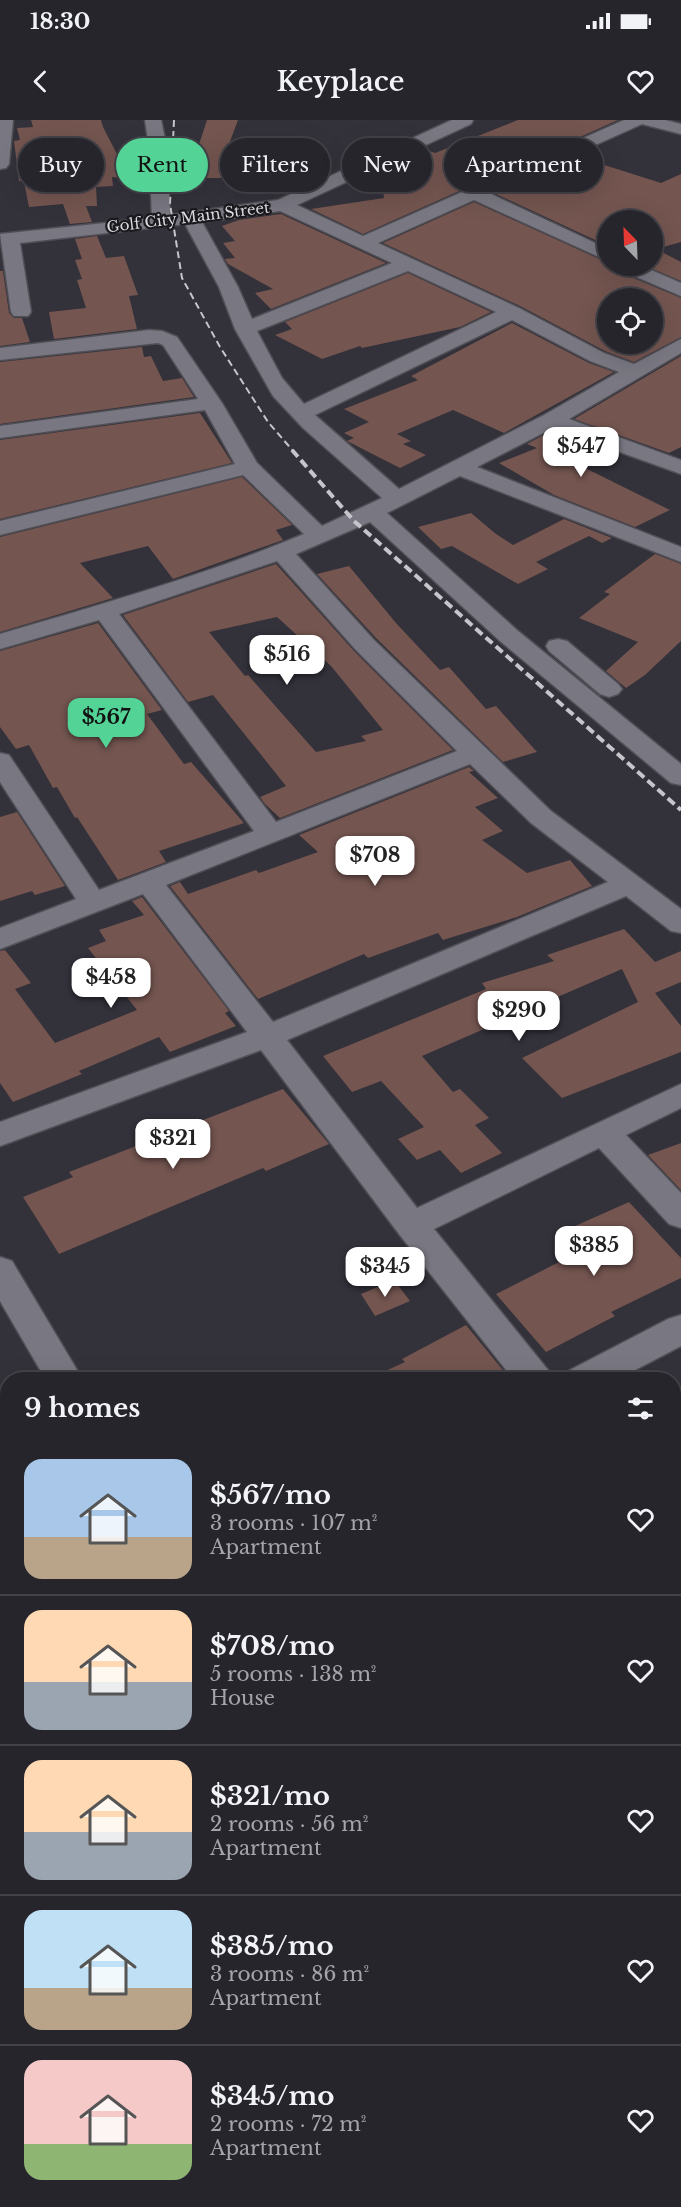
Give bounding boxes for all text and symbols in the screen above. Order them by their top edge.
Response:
text: 18:30 [30,8,90,35]
icon: back [24,65,57,98]
text: Keyplace [277,65,404,98]
icon: heart [624,65,657,98]
chip: Buy [18,138,104,192]
chip: Rent [116,138,208,192]
chip: Filters [220,138,330,192]
chip: New [342,138,432,192]
chip: Apartment [444,138,603,192]
street label: Golf City Main Street [105,198,271,236]
north arrow [597,210,663,276]
map controls [597,210,663,354]
button: locate [597,288,663,354]
pin: $547 [545,427,617,478]
text: $547 [557,434,605,458]
pin: $516 [251,635,323,686]
text: $516 [264,642,310,666]
pin: $567 [70,698,142,749]
text: $567 [82,705,130,729]
pin: $708 [339,836,411,887]
text: $708 [350,843,401,867]
pin: $458 [75,958,147,1009]
text: $458 [86,965,136,989]
pin: $290 [483,991,555,1042]
text: $290 [492,998,546,1022]
pin: $321 [137,1119,209,1170]
text: $321 [149,1126,197,1150]
pin: $385 [558,1226,630,1277]
text: $385 [569,1233,619,1257]
pin: $345 [349,1247,421,1298]
text: $345 [360,1254,410,1278]
text: 9 homes [24,1392,140,1424]
icon: filters [624,1392,657,1425]
text: $567/mo [210,1479,331,1511]
icon: home [72,1483,144,1555]
icon: heart [624,1503,657,1536]
text: 3 rooms · 107 m² [210,1511,377,1535]
text: Apartment [210,1535,321,1559]
text: $708/mo [210,1630,335,1662]
icon: home [72,1634,144,1706]
icon: heart [624,1654,657,1687]
text: 5 rooms · 138 m² [210,1662,377,1686]
text: House [210,1686,275,1710]
text: $321/mo [210,1780,330,1812]
icon: home [72,1784,144,1856]
icon: heart [624,1804,657,1837]
text: 2 rooms · 56 m² [210,1812,368,1836]
text: Apartment [210,1836,321,1860]
text: $385/mo [210,1930,334,1962]
icon: home [72,1934,144,2006]
icon: heart [624,1954,657,1987]
text: 3 rooms · 86 m² [210,1962,369,1986]
text: Apartment [210,1986,321,2010]
text: $345/mo [210,2080,334,2112]
icon: home [72,2084,144,2156]
icon: heart [624,2104,657,2137]
text: 2 rooms · 72 m² [210,2112,367,2136]
text: Apartment [210,2136,321,2160]

